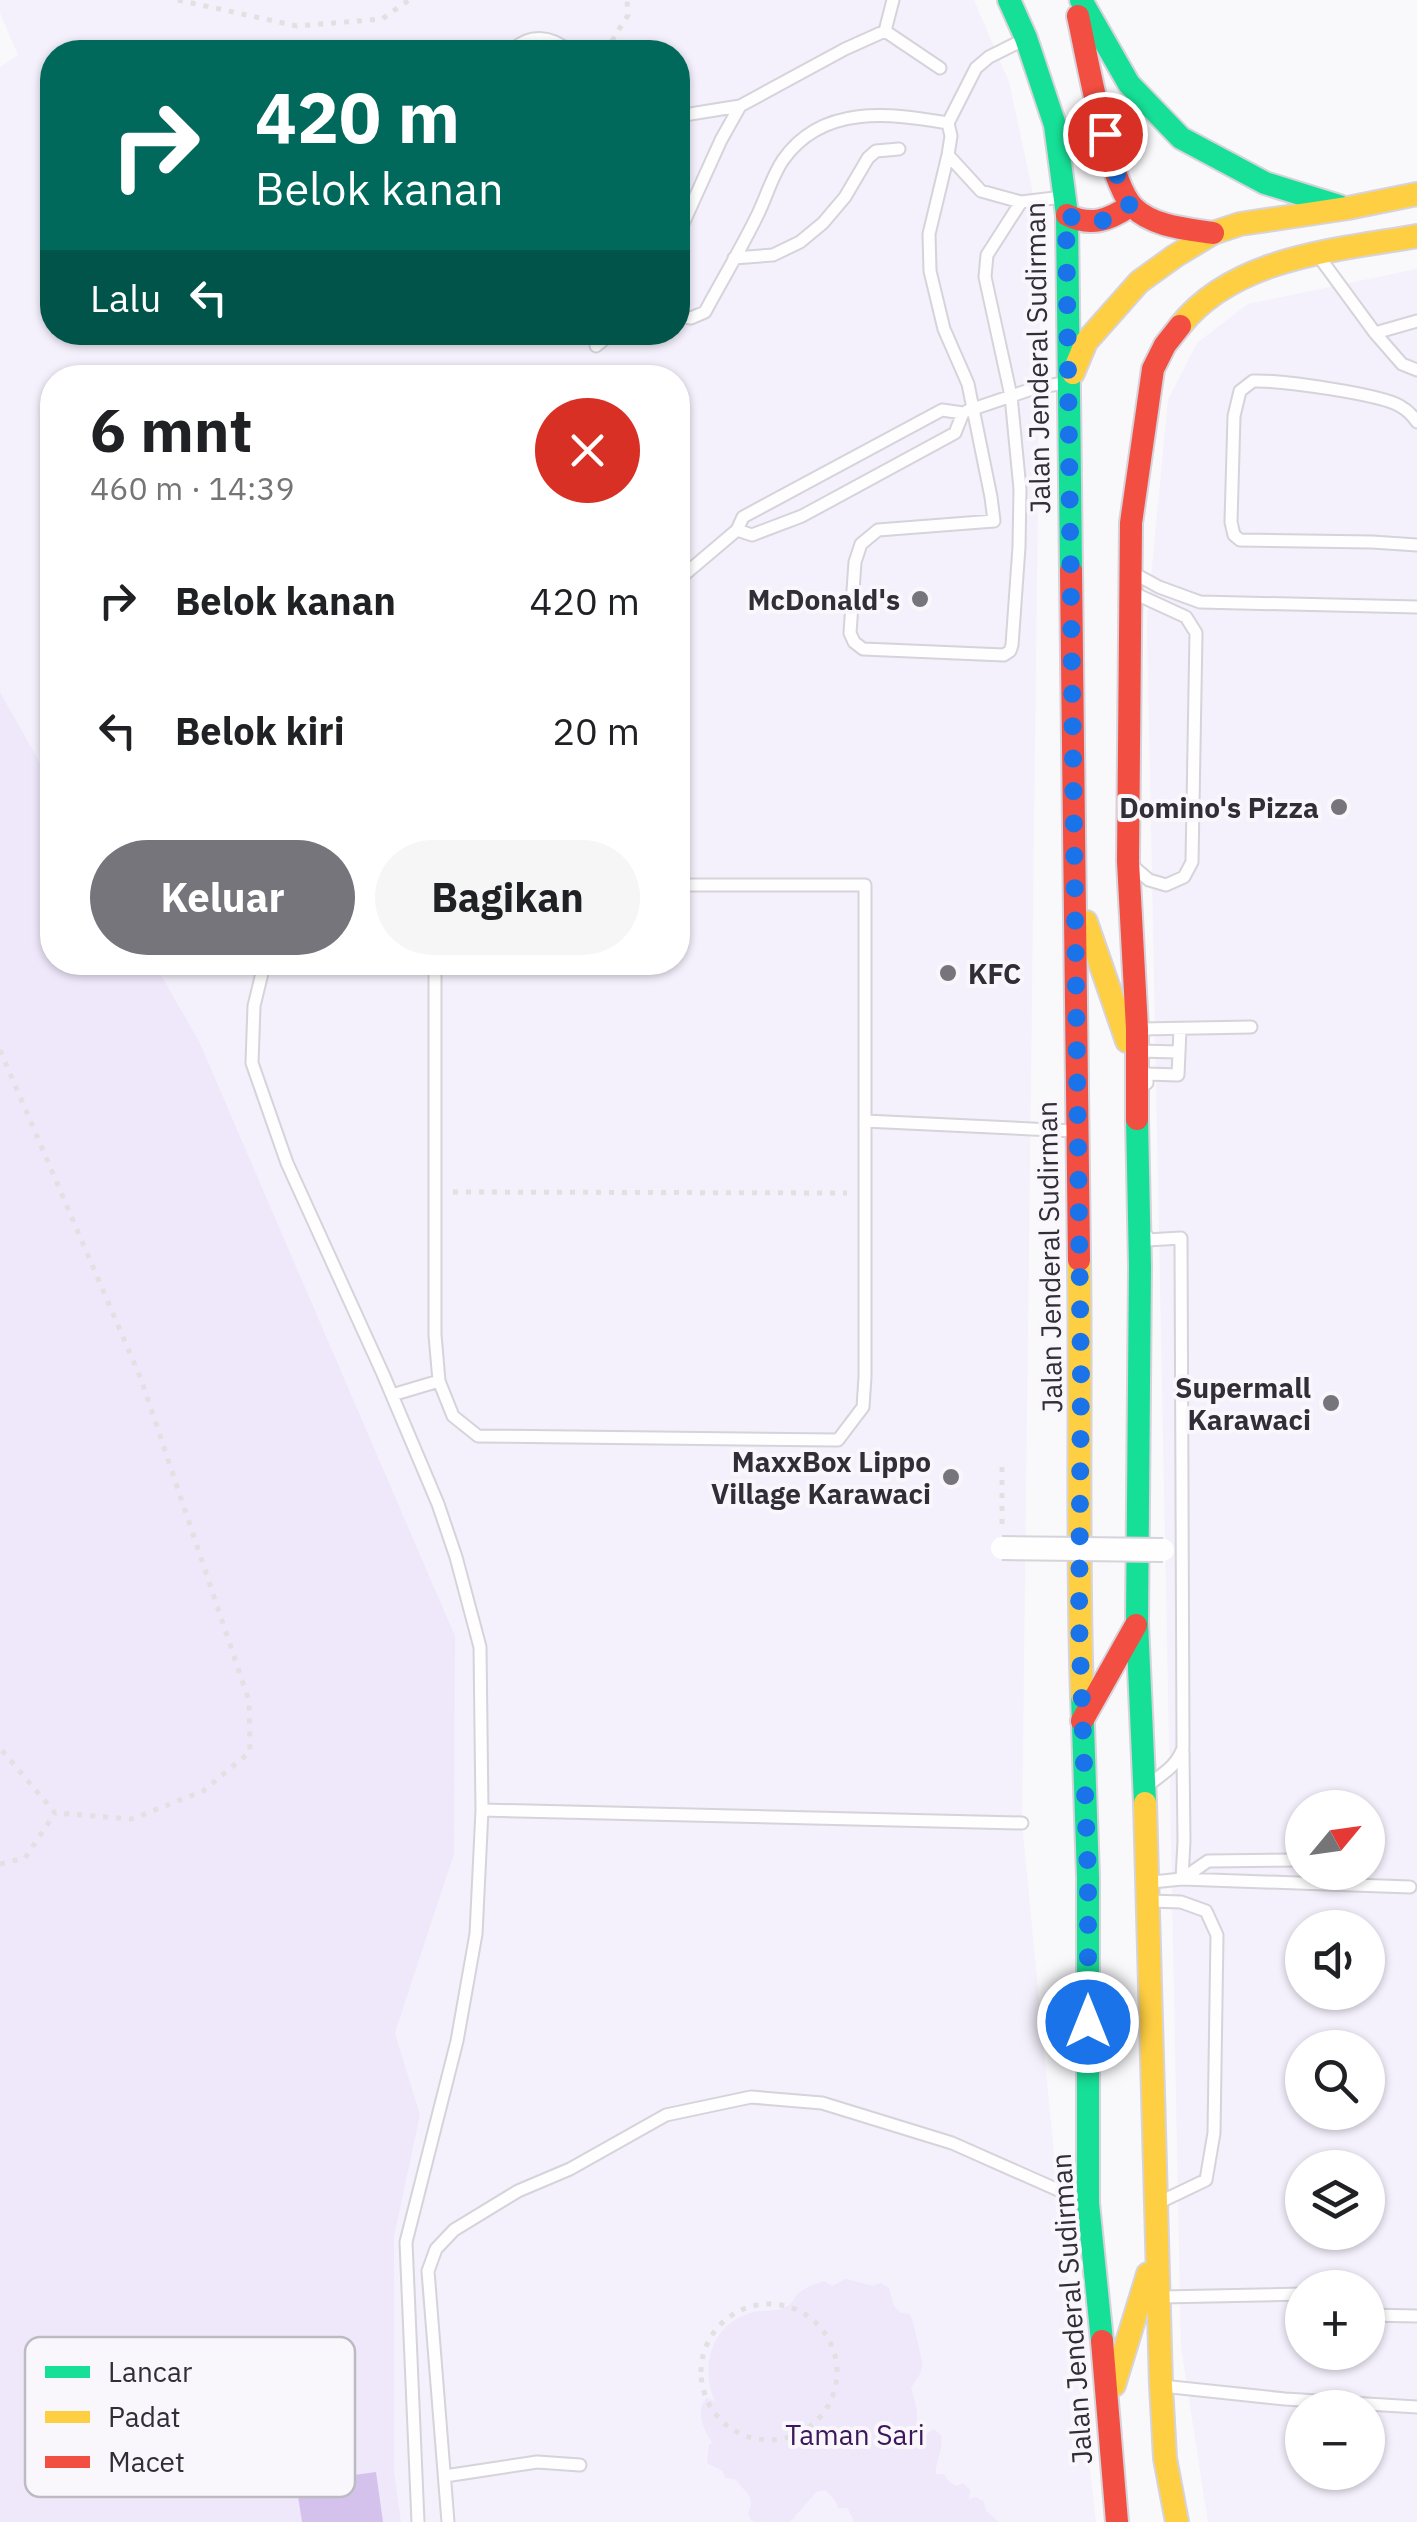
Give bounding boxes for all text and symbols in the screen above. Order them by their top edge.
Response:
text: 420 m [255,71,460,162]
icon: right [90,80,220,210]
pin [1063,92,1148,177]
icon: arrive [1078,107,1133,162]
text: Belok kanan [255,159,504,217]
street label: Jalan Jenderal Sudirman [1016,202,1058,514]
icon: left [181,270,236,325]
text: Lalu [90,273,161,322]
text: 6 mnt [90,390,253,469]
button: close [535,398,640,503]
text: 460 m · 14:39 [90,467,295,509]
icon: right [90,573,145,628]
text: Belok kanan [175,576,396,625]
text: 420 m [529,576,640,625]
place label: McDonald's [748,581,900,618]
marker: McDonald's [909,588,931,610]
icon: left [90,703,145,758]
text: Belok kiri [175,706,345,755]
text: 20 m [552,706,640,755]
place label: Domino's Pizza [1119,789,1319,826]
marker: Domino's Pizza [1328,796,1350,818]
button: Keluar [90,840,355,955]
button: Bagikan [375,840,640,955]
place label: KFC [968,955,1021,992]
marker: KFC [937,962,959,984]
street label: Jalan Jenderal Sudirman [1028,1101,1070,1413]
place label: Supermall Karawaci [1175,1369,1311,1438]
marker: Supermall Karawaci [1320,1392,1342,1414]
place label: MaxxBox Lippo Village Karawaci [711,1443,931,1512]
marker: MaxxBox Lippo Village Karawaci [940,1466,962,1488]
north arrow [1285,1790,1385,1890]
map controls [1285,1790,1385,2490]
button: sound [1285,1910,1385,2010]
position arrow [1036,1970,1140,2074]
button: search [1285,2030,1385,2130]
button: layers [1285,2150,1385,2250]
street label: Jalan Jenderal Sudirman [1042,2152,1100,2466]
button: + [1285,2270,1385,2370]
legend [25,2337,355,2497]
text: Lancar [108,2353,192,2390]
button: − [1285,2390,1385,2490]
text: Padat [108,2398,181,2435]
park label: Taman Sari [785,2416,925,2453]
text: Macet [108,2443,185,2480]

